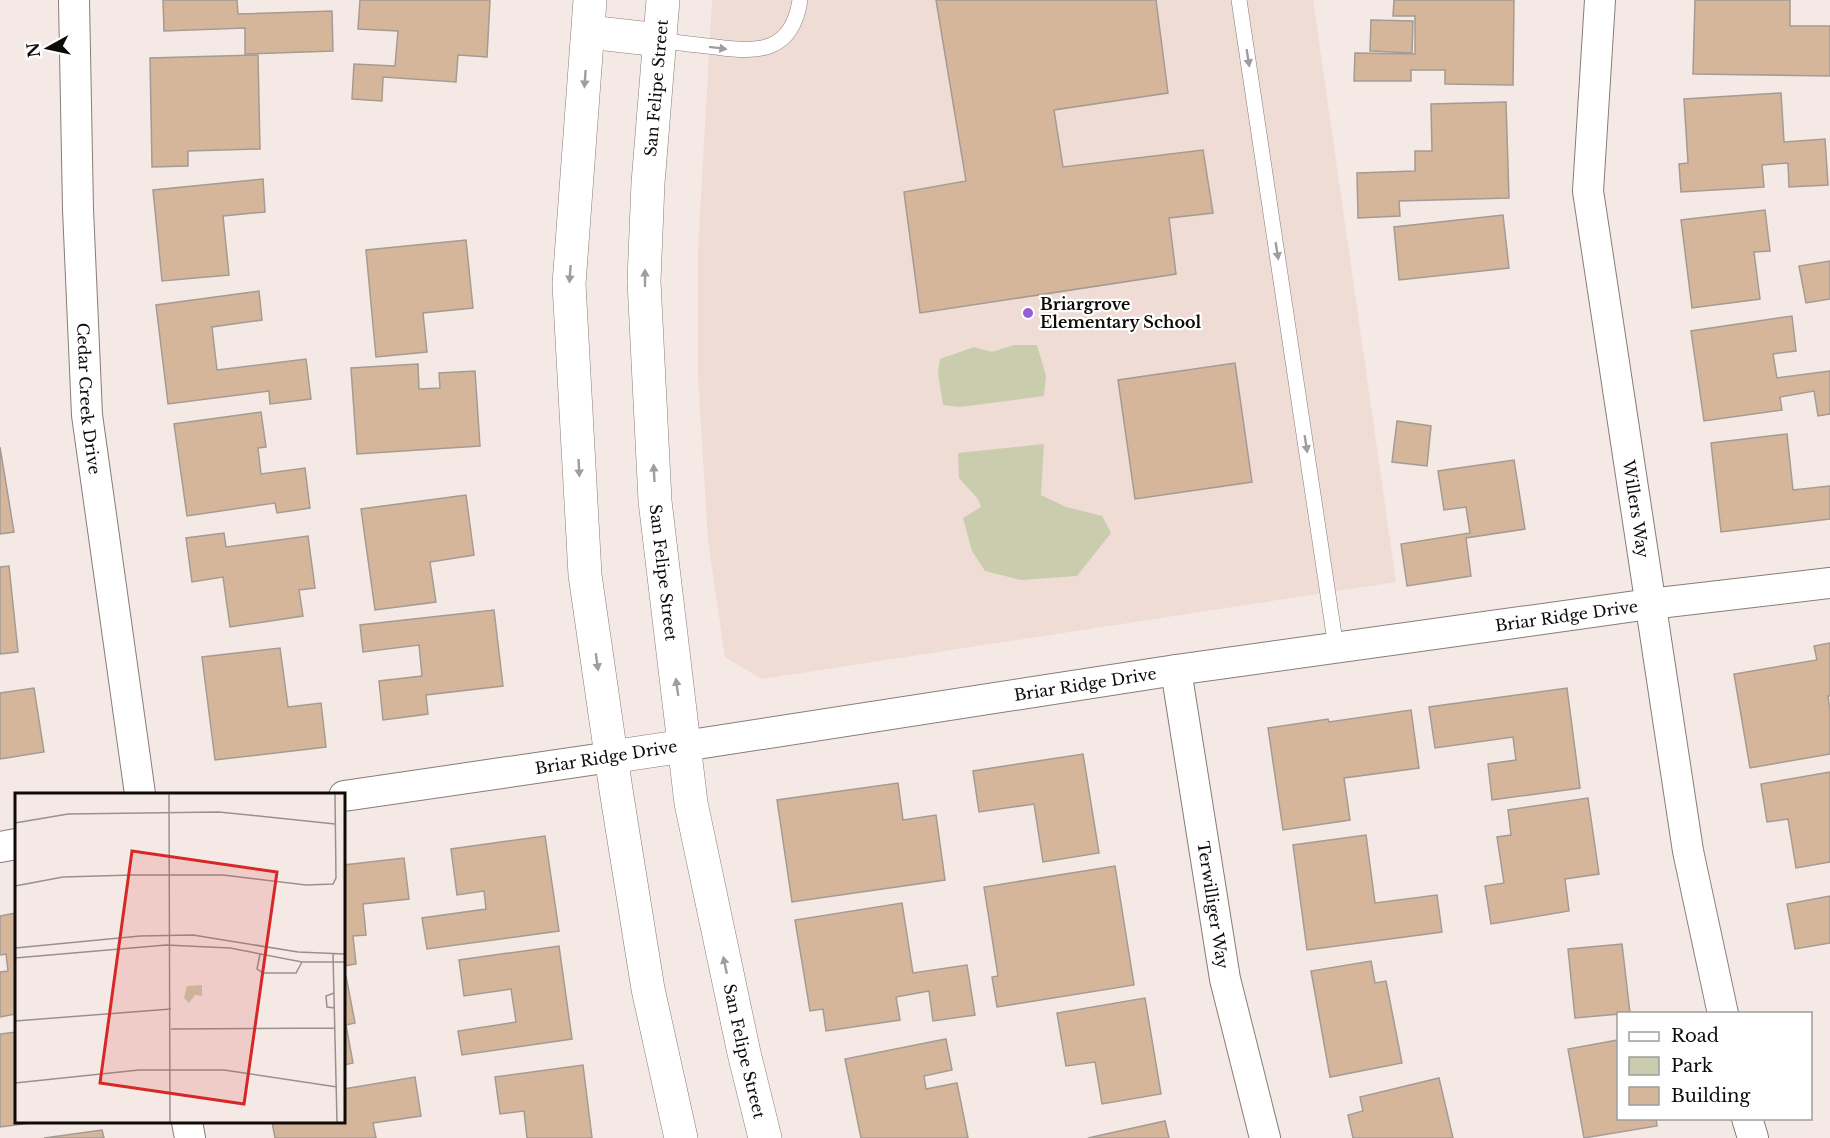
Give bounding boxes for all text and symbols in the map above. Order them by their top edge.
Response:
north arrow [18,18,78,78]
street label: San Felipe Street [640,19,672,157]
text: N [22,41,44,59]
one-way arrow [708,43,727,52]
one-way arrow [1243,48,1252,67]
one-way arrow [580,70,590,89]
one-way arrow [1272,241,1281,260]
one-way arrow [565,264,575,283]
one-way arrow [640,268,650,287]
place label: Briargrove Elementary School [1040,294,1202,332]
marker: Briargrove Elementary School [1021,306,1035,320]
street label: Cedar Creek Drive [73,322,105,476]
one-way arrow [1301,434,1310,453]
street label: Willers Way [1619,458,1654,560]
one-way arrow [575,459,584,478]
one-way arrow [649,463,658,482]
street label: San Felipe Street [645,503,682,642]
street label: Briar Ridge Drive [1494,596,1639,635]
one-way arrow [593,653,602,672]
street label: Briar Ridge Drive [1013,663,1158,705]
one-way arrow [673,678,682,697]
street label: Briar Ridge Drive [533,736,679,778]
inset map [15,793,345,1123]
street label: Terwilliger Way [1193,840,1233,971]
one-way arrow [720,955,729,974]
street label: San Felipe Street [720,982,770,1121]
legend [1617,1012,1812,1120]
text: Road [1671,1025,1719,1047]
text: Park [1671,1055,1713,1077]
text: Building [1671,1085,1750,1107]

